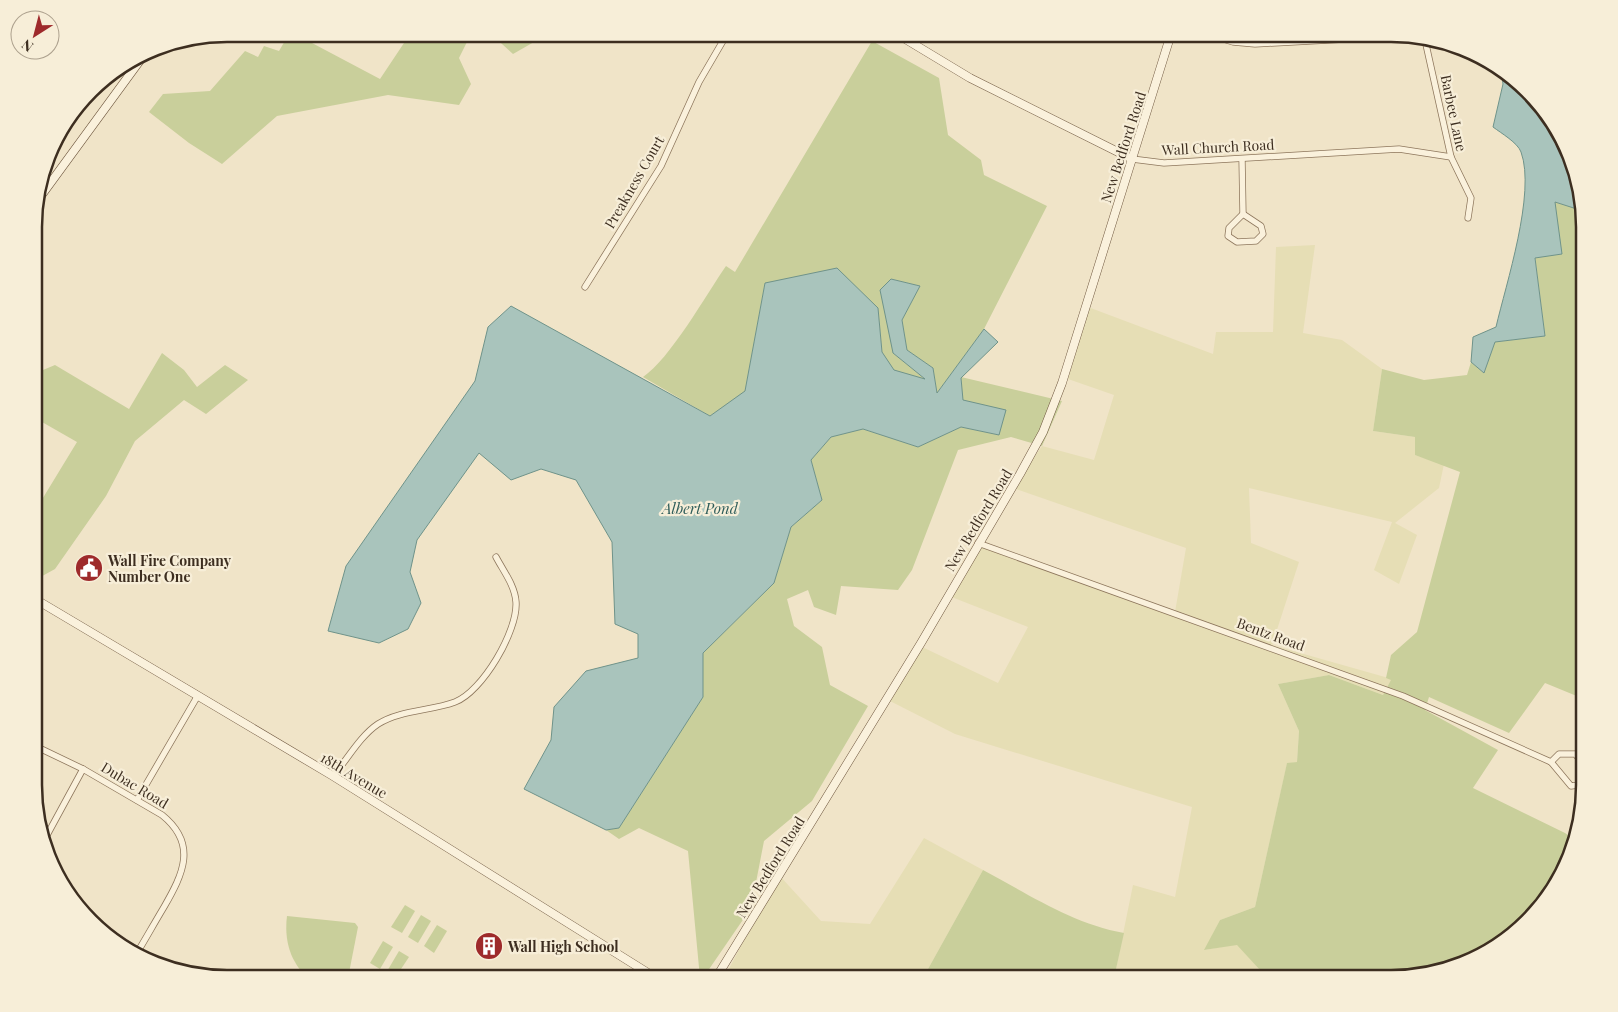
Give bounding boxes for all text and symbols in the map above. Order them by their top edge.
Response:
north arrow [10,10,60,60]
text: N [17,35,37,57]
street label: Barbee Lane [1437,73,1471,153]
street label: New Bedford Road [1096,89,1150,205]
street label: Preakness Court [600,131,669,232]
street label: Wall Church Road [1160,135,1275,159]
street label: New Bedford Road [940,465,1016,575]
water label: Albert Pond [660,498,739,518]
place label: Wall Fire Company Number One [107,551,232,586]
public building icon: Wall Fire Company Number One [74,553,104,583]
street label: Bentz Road [1234,613,1308,655]
street label: 18th Avenue [317,748,391,802]
street label: Dubac Road [98,757,172,813]
street label: New Bedford Road [731,813,809,921]
building icon: Wall High School [474,931,504,961]
place label: Wall High School [507,937,619,956]

